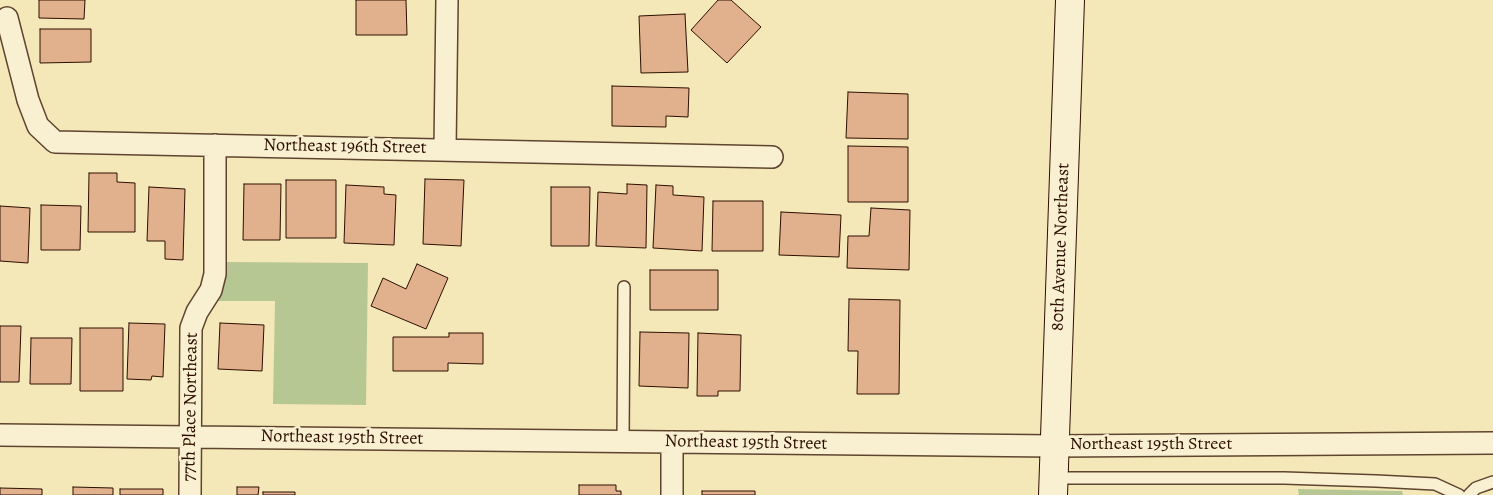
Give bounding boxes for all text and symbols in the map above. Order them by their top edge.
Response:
street label: Northeast 196th Street [263,135,427,159]
street label: 80th Avenue Northeast [1047,163,1075,331]
street label: 77th Place Northeast [179,332,203,482]
street label: Northeast 195th Street [260,426,424,450]
street label: Northeast 195th Street [664,431,828,455]
street label: Northeast 195th Street [1070,434,1232,456]

